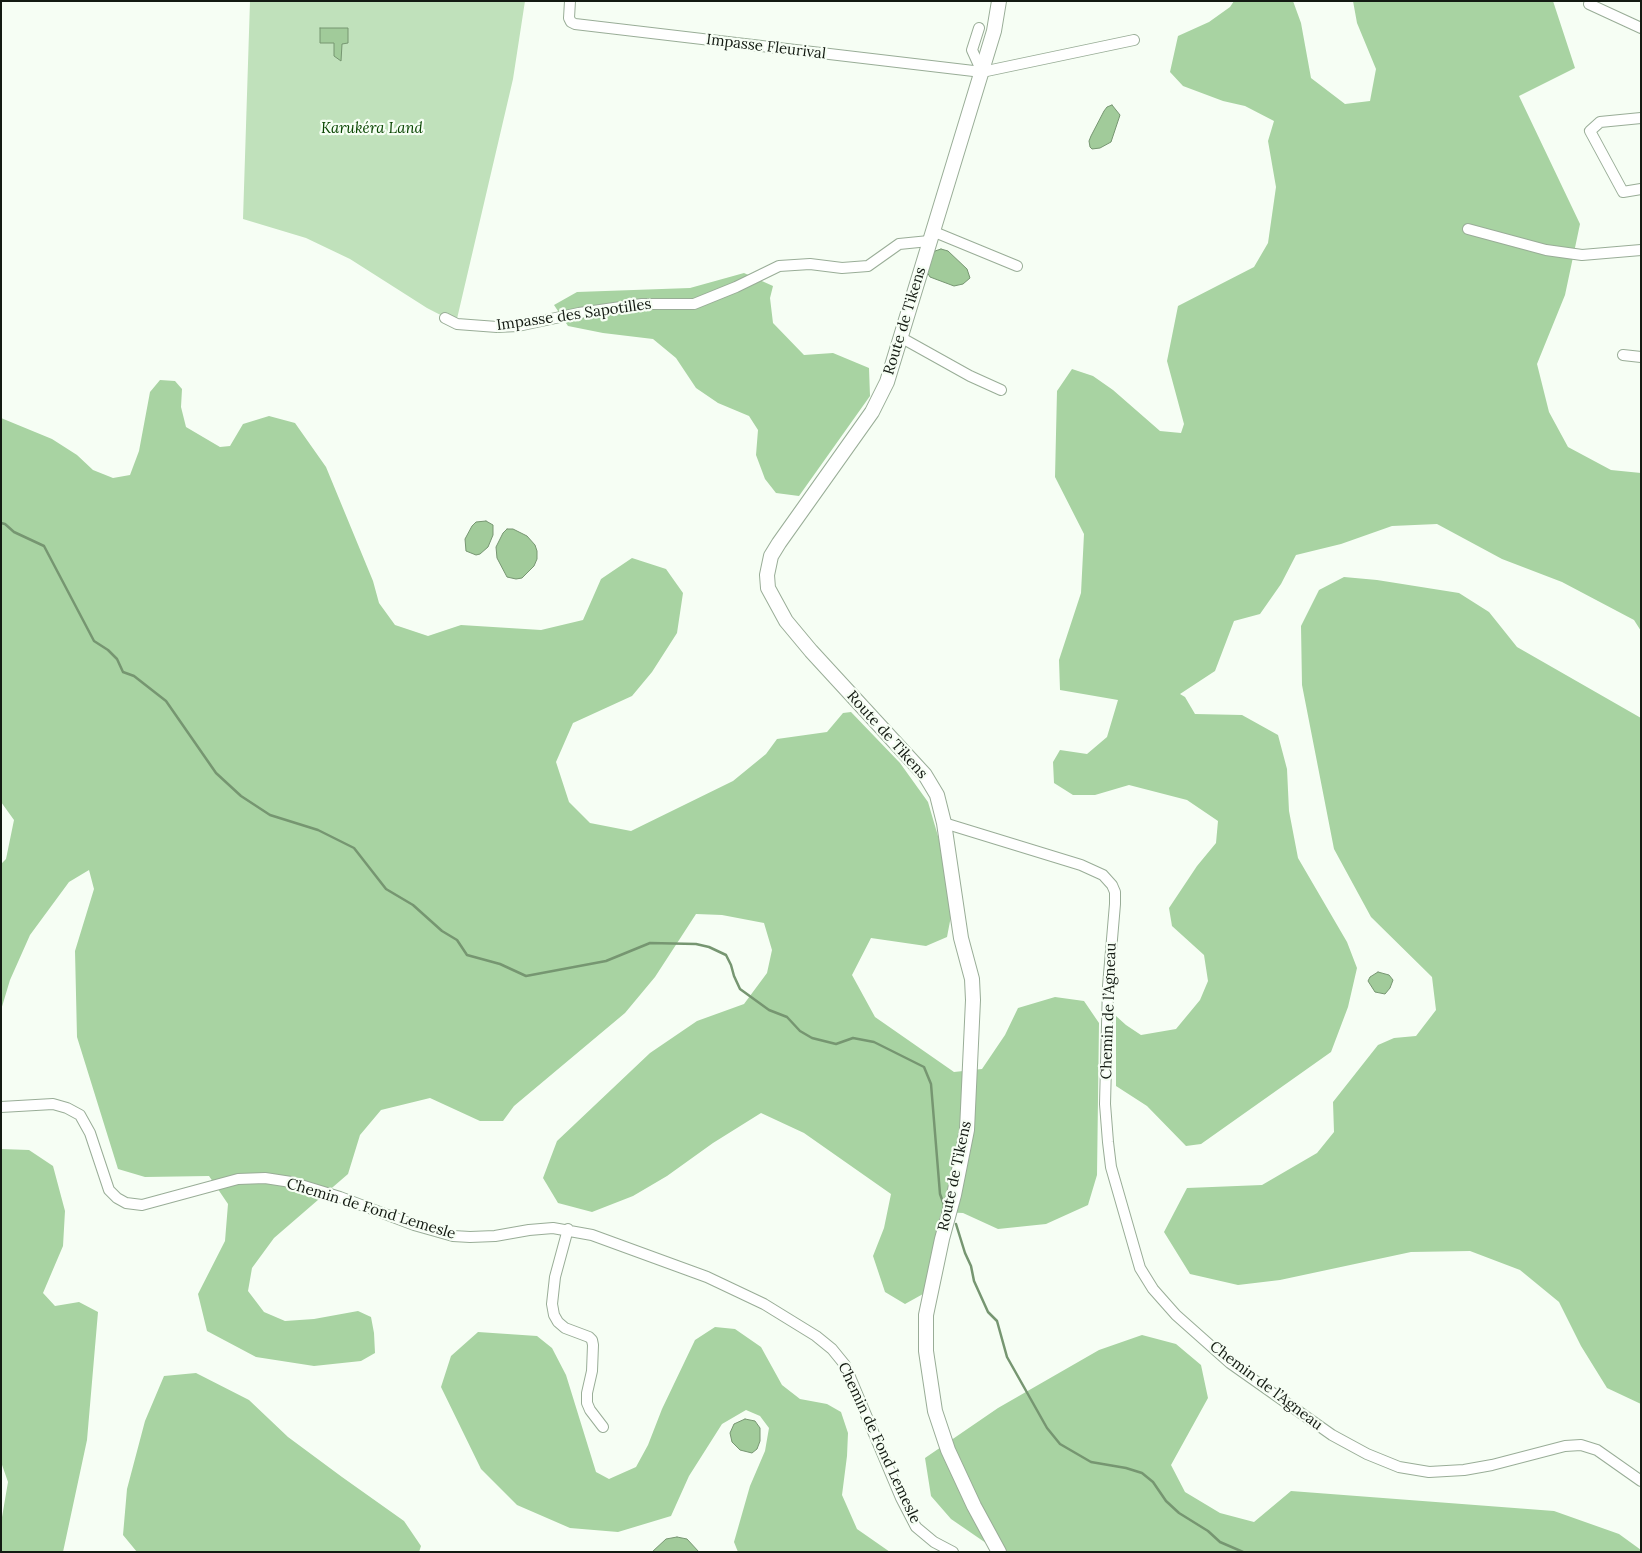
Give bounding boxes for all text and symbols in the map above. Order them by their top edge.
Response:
street label: Impasse Fleurival [705,31,827,63]
park label: Karukéra Land [321,120,423,138]
street label: Route de Tikens [880,265,930,377]
street label: Impasse des Sapotilles [495,295,653,335]
street label: Route de Tikens [843,687,931,783]
street label: Chemin de l’Agneau [1098,942,1120,1080]
street label: Route de Tikens [935,1119,975,1233]
street label: Chemin de Fond Lemesle [284,1175,458,1243]
street label: Chemin de l’Agneau [1206,1338,1326,1434]
street label: Chemin de Fond Lemesle [834,1360,924,1526]

